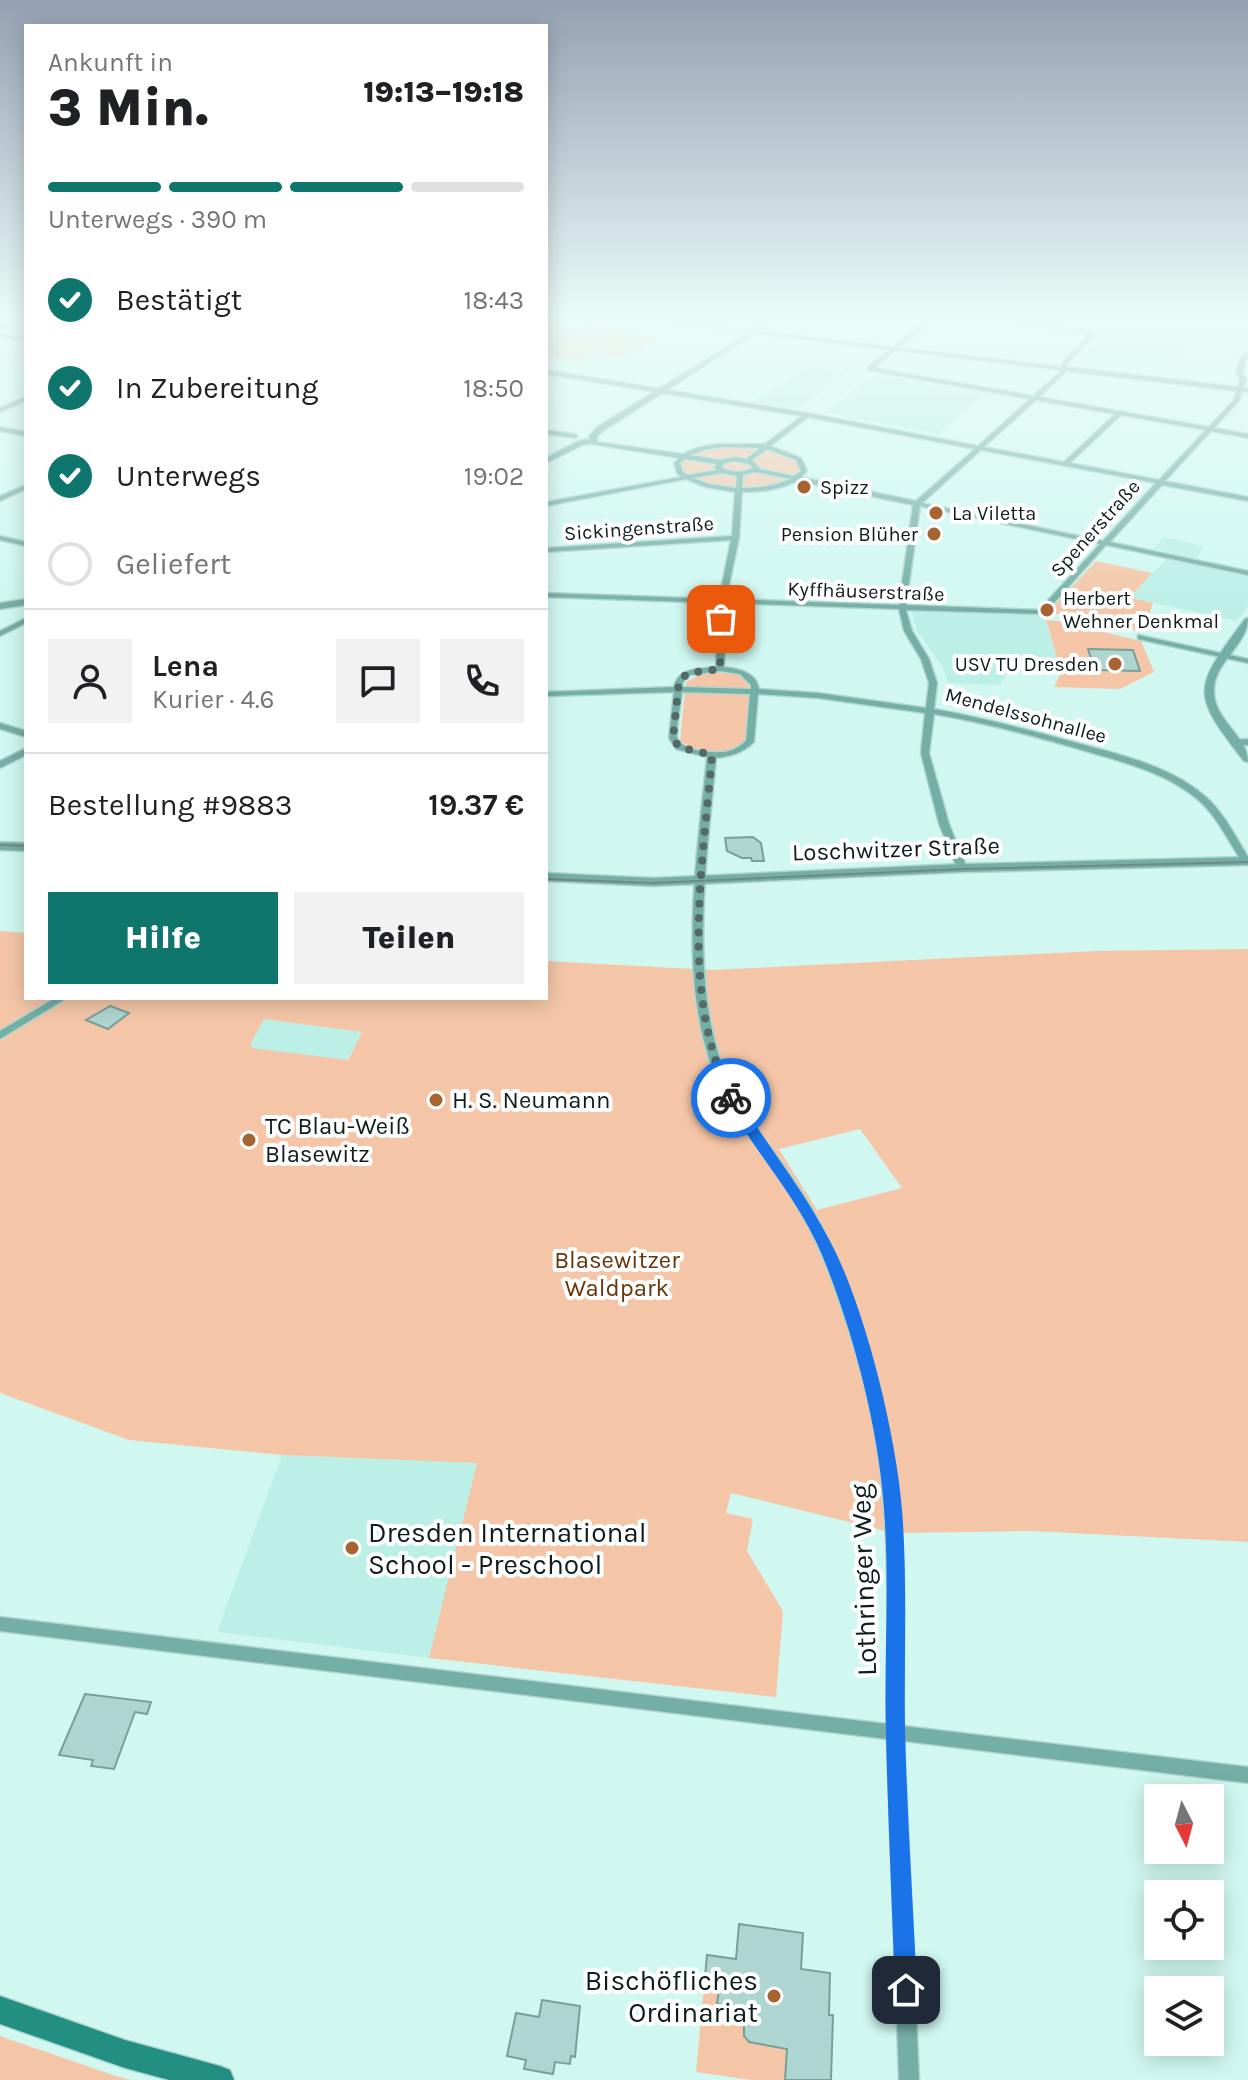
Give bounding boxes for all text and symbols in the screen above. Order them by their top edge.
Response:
text: Ankunft in [48,47,173,78]
text: 19:13–19:18 [363,74,524,110]
text: 3 Min. [48,77,208,138]
text: Unterwegs · 390 m [48,204,267,235]
icon: check [48,278,92,322]
text: Bestätigt [116,282,242,318]
text: 18:43 [464,285,524,316]
icon: check [48,366,92,410]
text: In Zubereitung [116,370,318,406]
text: 18:50 [463,373,524,404]
icon: check [48,454,92,498]
text: Unterwegs [116,458,261,494]
text: 19:02 [464,461,524,492]
street label: Spenerstraße [1046,475,1145,582]
place label: Spizz [820,476,869,499]
marker: Spizz [795,478,813,496]
place label: La Viletta [952,502,1036,525]
marker: La Viletta [927,504,945,522]
street label: Sickingenstraße [563,512,715,545]
place label: Pension Blüher [781,523,919,546]
marker: Pension Blüher [925,525,943,543]
text: Geliefert [116,546,231,582]
street label: Kyffhäuserstraße [787,577,945,606]
pin [687,585,755,653]
place label: Herbert Wehner Denkmal [1063,587,1219,633]
icon: bag [699,597,743,641]
marker: Herbert Wehner Denkmal [1038,601,1056,619]
button: person [48,639,132,723]
button: chat [336,639,420,723]
button: phone [440,639,524,723]
text: Lena [152,648,219,684]
place label: USV TU Dresden [955,653,1099,676]
marker: USV TU Dresden [1106,655,1124,673]
street label: Mendelssohnallee [943,683,1109,748]
text: Kurier · 4.6 [152,684,274,715]
text: Bestellung #9883 [48,787,292,823]
text: 19.37 € [428,787,524,823]
street label: Loschwitzer Straße [792,831,1000,867]
button: Hilfe [48,892,278,984]
button: Teilen [294,892,524,984]
courier [691,1058,771,1138]
icon: bike [709,1076,753,1120]
place label: H. S. Neumann [452,1086,610,1114]
marker: H. S. Neumann [427,1091,445,1109]
place label: TC Blau-Weiß Blasewitz [265,1112,410,1168]
marker: TC Blau-Weiß Blasewitz [240,1131,258,1149]
park label: Blasewitzer Waldpark [554,1246,680,1302]
street label: Lothringer Weg [844,1483,883,1677]
place label: Dresden International School - Preschool [368,1516,647,1581]
marker: Dresden International School - Preschool [343,1539,361,1557]
north arrow [1144,1784,1224,1864]
map controls [1144,1784,1224,2056]
button: locate [1144,1880,1224,1960]
pin [872,1956,940,2024]
place label: Bischöfliches Ordinariat [585,1964,758,2029]
icon: home [884,1968,928,2012]
button: layers [1144,1976,1224,2056]
marker: Bischöfliches Ordinariat [765,1987,783,2005]

